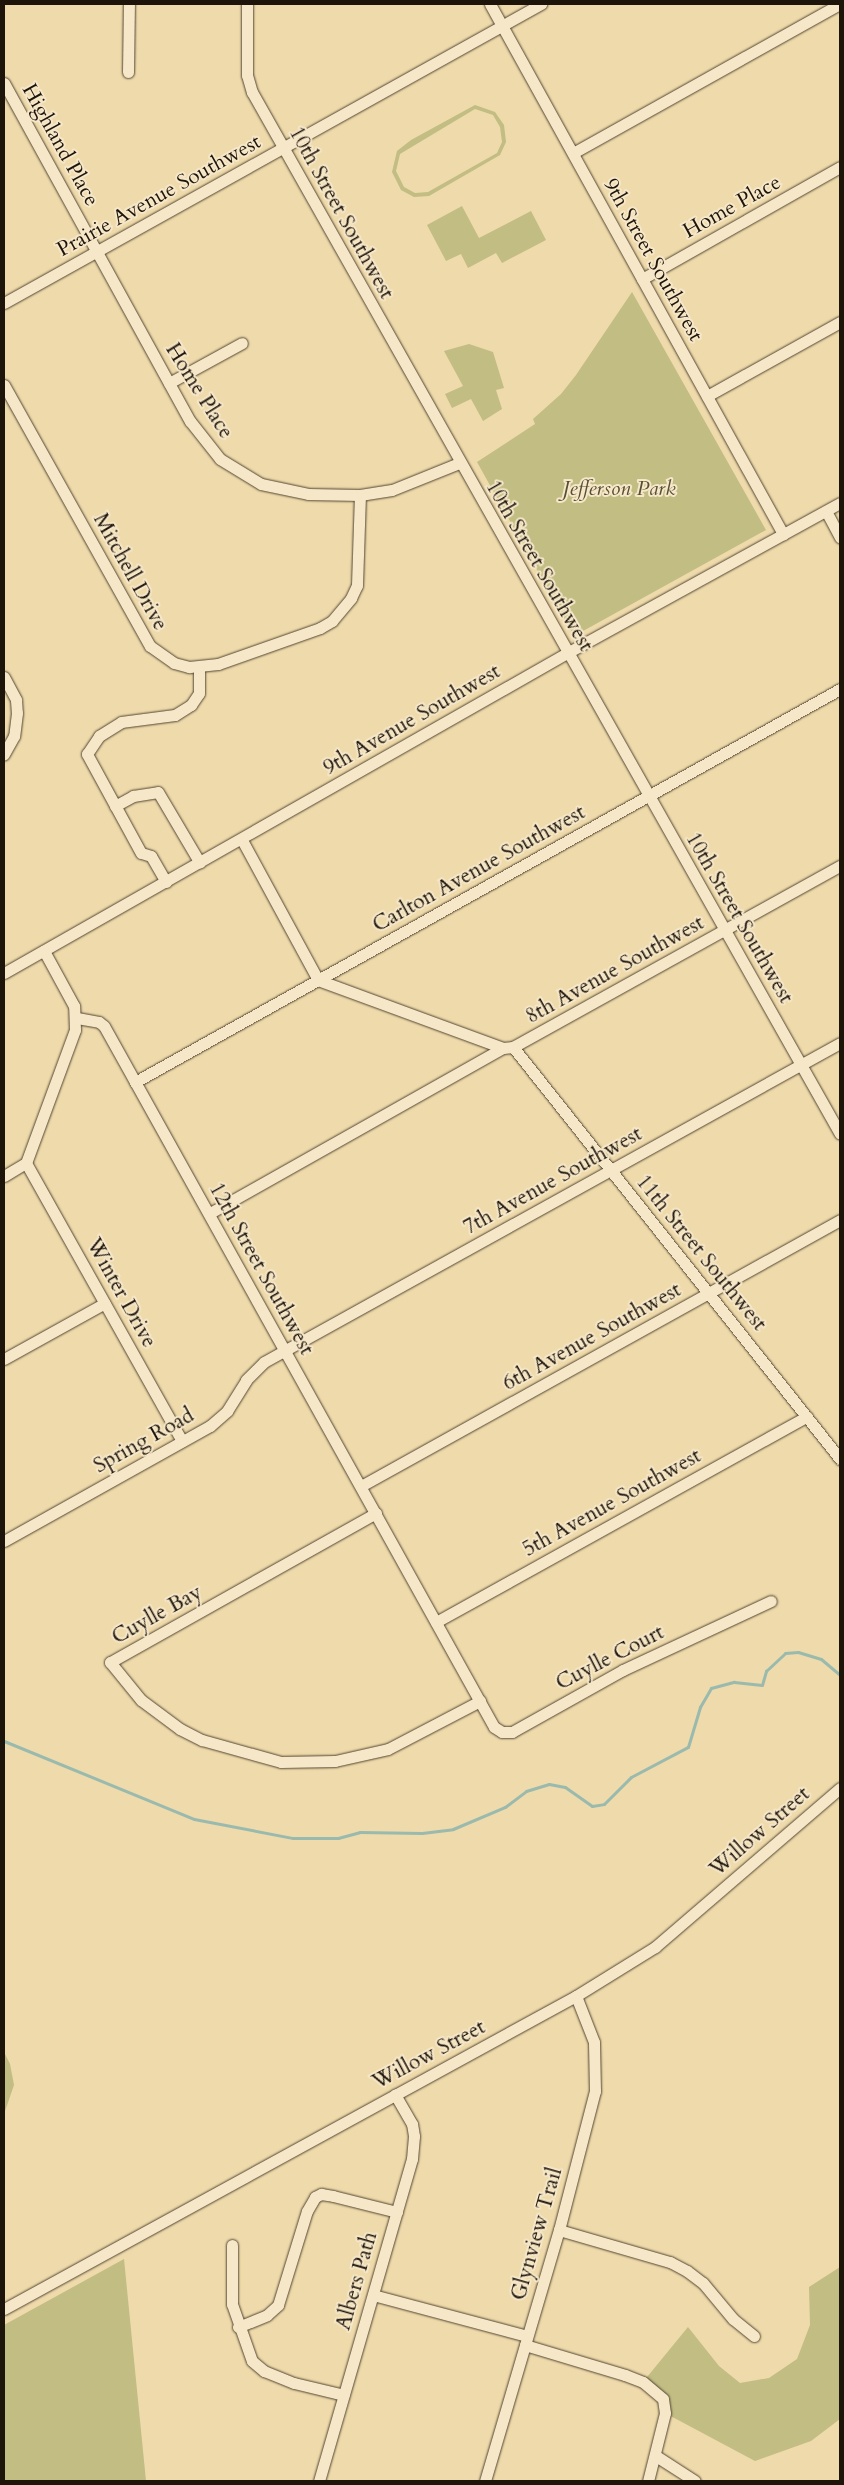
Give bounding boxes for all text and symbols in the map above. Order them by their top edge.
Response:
street label: Highland Place [16,79,104,211]
street label: 10th Street Southwest [283,122,399,304]
street label: Prairie Avenue Southwest [53,129,265,263]
street label: Home Place [679,170,785,244]
street label: 9th Street Southwest [598,174,708,346]
street label: Home Place [160,339,238,443]
street label: 10th Street Southwest [480,476,598,656]
park label: Jefferson Park [562,476,676,502]
street label: Mitchell Drive [87,509,173,635]
street label: 9th Avenue Southwest [319,659,505,781]
street label: Carlton Avenue Southwest [368,800,590,938]
street label: 10th Street Southwest [680,828,798,1008]
street label: 8th Avenue Southwest [521,911,709,1029]
street label: 7th Avenue Southwest [459,1122,647,1240]
street label: 11th Street Southwest [630,1170,772,1336]
street label: 12th Street Southwest [203,1178,319,1360]
street label: Winter Drive [81,1234,161,1352]
street label: 6th Avenue Southwest [498,1278,686,1396]
street label: Spring Road [89,1403,199,1479]
street label: 5th Avenue Southwest [518,1444,706,1562]
street label: Cuylle Bay [108,1580,206,1650]
street label: Cuylle Court [552,1620,668,1696]
street label: Willow Street [705,1782,815,1882]
street label: Willow Street [368,2015,490,2095]
street label: Glynview Trail [506,2165,568,2303]
street label: Albers Path [331,2229,383,2333]

